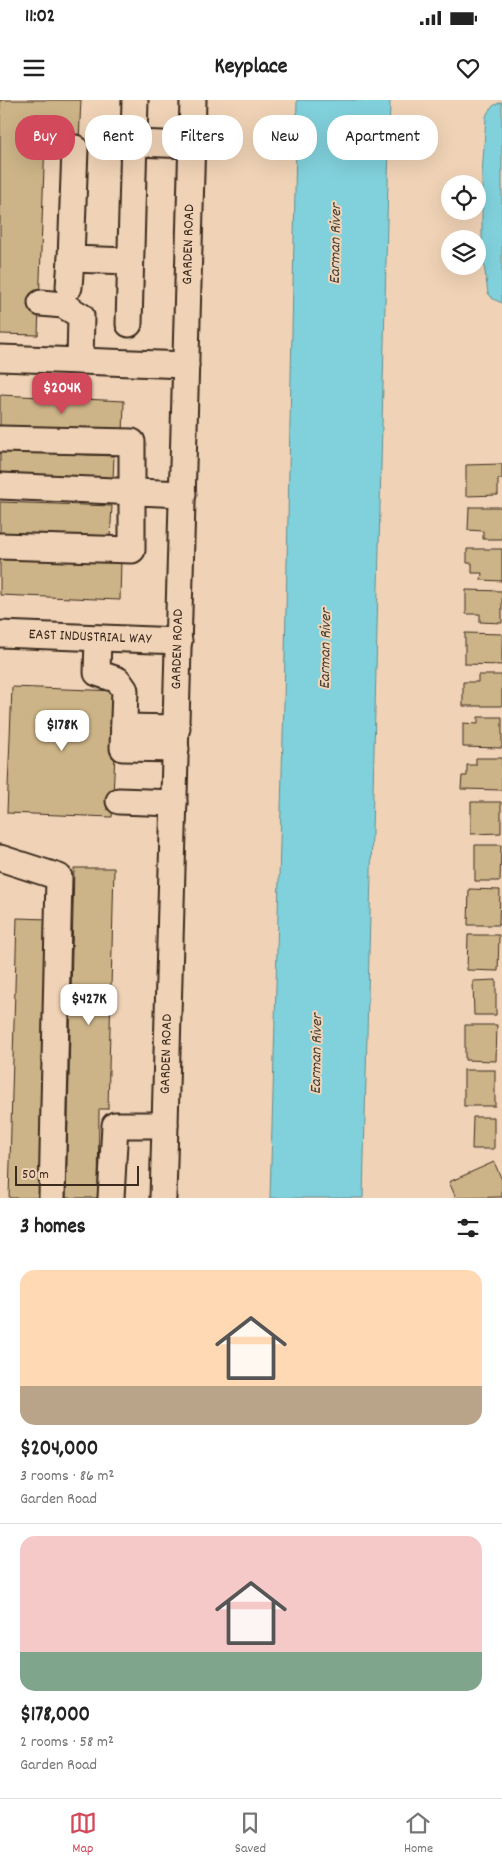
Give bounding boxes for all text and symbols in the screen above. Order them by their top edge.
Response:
text: 11:02 [25,4,55,31]
text: Keyplace [215,52,287,83]
icon: menu [20,54,48,82]
icon: heart [454,54,482,82]
chip: Buy [15,115,75,160]
chip: Rent [85,115,152,160]
chip: Filters [162,115,243,160]
chip: New [253,115,317,160]
chip: Apartment [327,115,438,160]
map controls [441,175,486,275]
button: locate [441,175,486,220]
water label: Earman River [324,201,348,285]
street label: GARDEN ROAD [177,204,201,285]
button: layers [441,230,486,275]
pin: $204K [27,372,97,415]
text: $204K [43,377,81,400]
water label: Earman River [314,606,338,690]
street label: GARDEN ROAD [166,608,190,690]
street label: EAST INDUSTRIAL WAY [28,624,152,651]
pin: $178K [27,710,97,752]
text: $178K [46,714,78,737]
pin: $427K [54,984,124,1026]
text: $427K [71,988,107,1011]
water label: Earman River [305,1011,329,1095]
street label: GARDEN ROAD [155,1013,179,1095]
scale bar [15,1163,139,1186]
text: 50 m [22,1165,49,1185]
text: 3 homes [20,1213,86,1243]
icon: filters [454,1214,482,1242]
icon: home [206,1303,296,1393]
text: $204,000 [20,1435,98,1465]
text: 3 rooms · 86 m² [20,1465,114,1488]
text: Garden Road [20,1488,97,1511]
icon: home [206,1568,296,1658]
text: $178,000 [20,1701,90,1731]
text: 2 rooms · 58 m² [20,1731,114,1754]
text: Garden Road [20,1754,97,1777]
tab: Map [69,1809,97,1859]
tab: Saved [235,1809,266,1859]
tab: Home [404,1809,433,1859]

